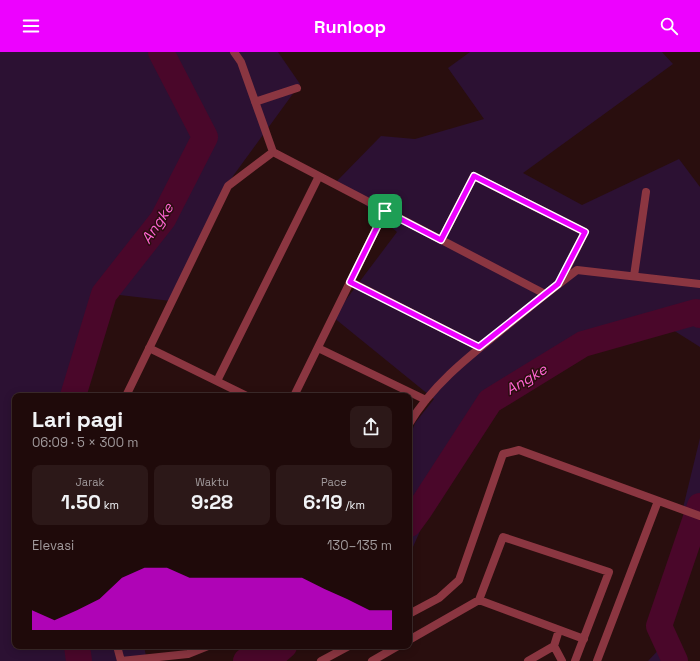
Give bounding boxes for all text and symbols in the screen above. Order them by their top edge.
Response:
icon: menu [20,15,42,37]
text: Runloop [314,15,386,38]
icon: search [658,15,680,37]
pin [368,194,402,228]
water label: Angke [137,198,178,247]
icon: arrive [374,200,396,222]
water label: Angke [502,359,551,399]
text: Lari pagi [32,405,123,433]
button: share [350,406,392,448]
text: 06:09 · 5 × 300 m [32,434,139,451]
text: Jarak [76,475,104,489]
text: Waktu [195,475,229,489]
text: Pace [321,475,347,489]
text: 1.50 [61,489,101,515]
text: 9:28 [191,489,233,515]
text: 6:19 [303,489,343,515]
text: km [101,498,119,512]
text: /km [343,498,365,512]
text: Elevasi [32,537,74,554]
text: 130–135 m [327,537,392,554]

